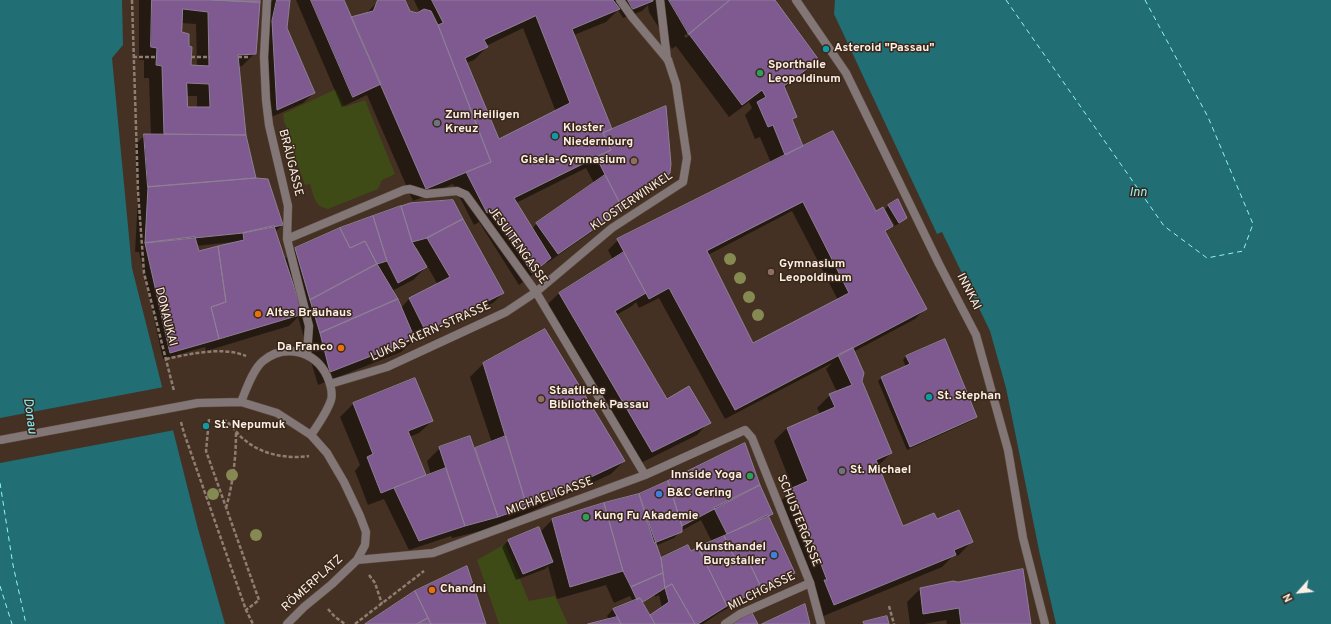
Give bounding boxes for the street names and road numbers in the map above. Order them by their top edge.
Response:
street label: BRÄUGASSE [275,128,305,198]
street label: KLOSTERWINKEL [588,169,676,235]
street label: JESUITENGASSE [484,204,550,288]
street label: INNKAI [953,271,983,313]
street label: DONAUKAI [151,286,179,348]
street label: LUKAS-KERN-STRASSE [369,299,493,365]
street label: SCHUSTERGASSE [773,473,823,569]
street label: MICHAELIGASSE [505,475,595,519]
street label: RÖMERPLATZ [279,553,347,615]
street label: MILCHGASSE [726,570,798,614]

